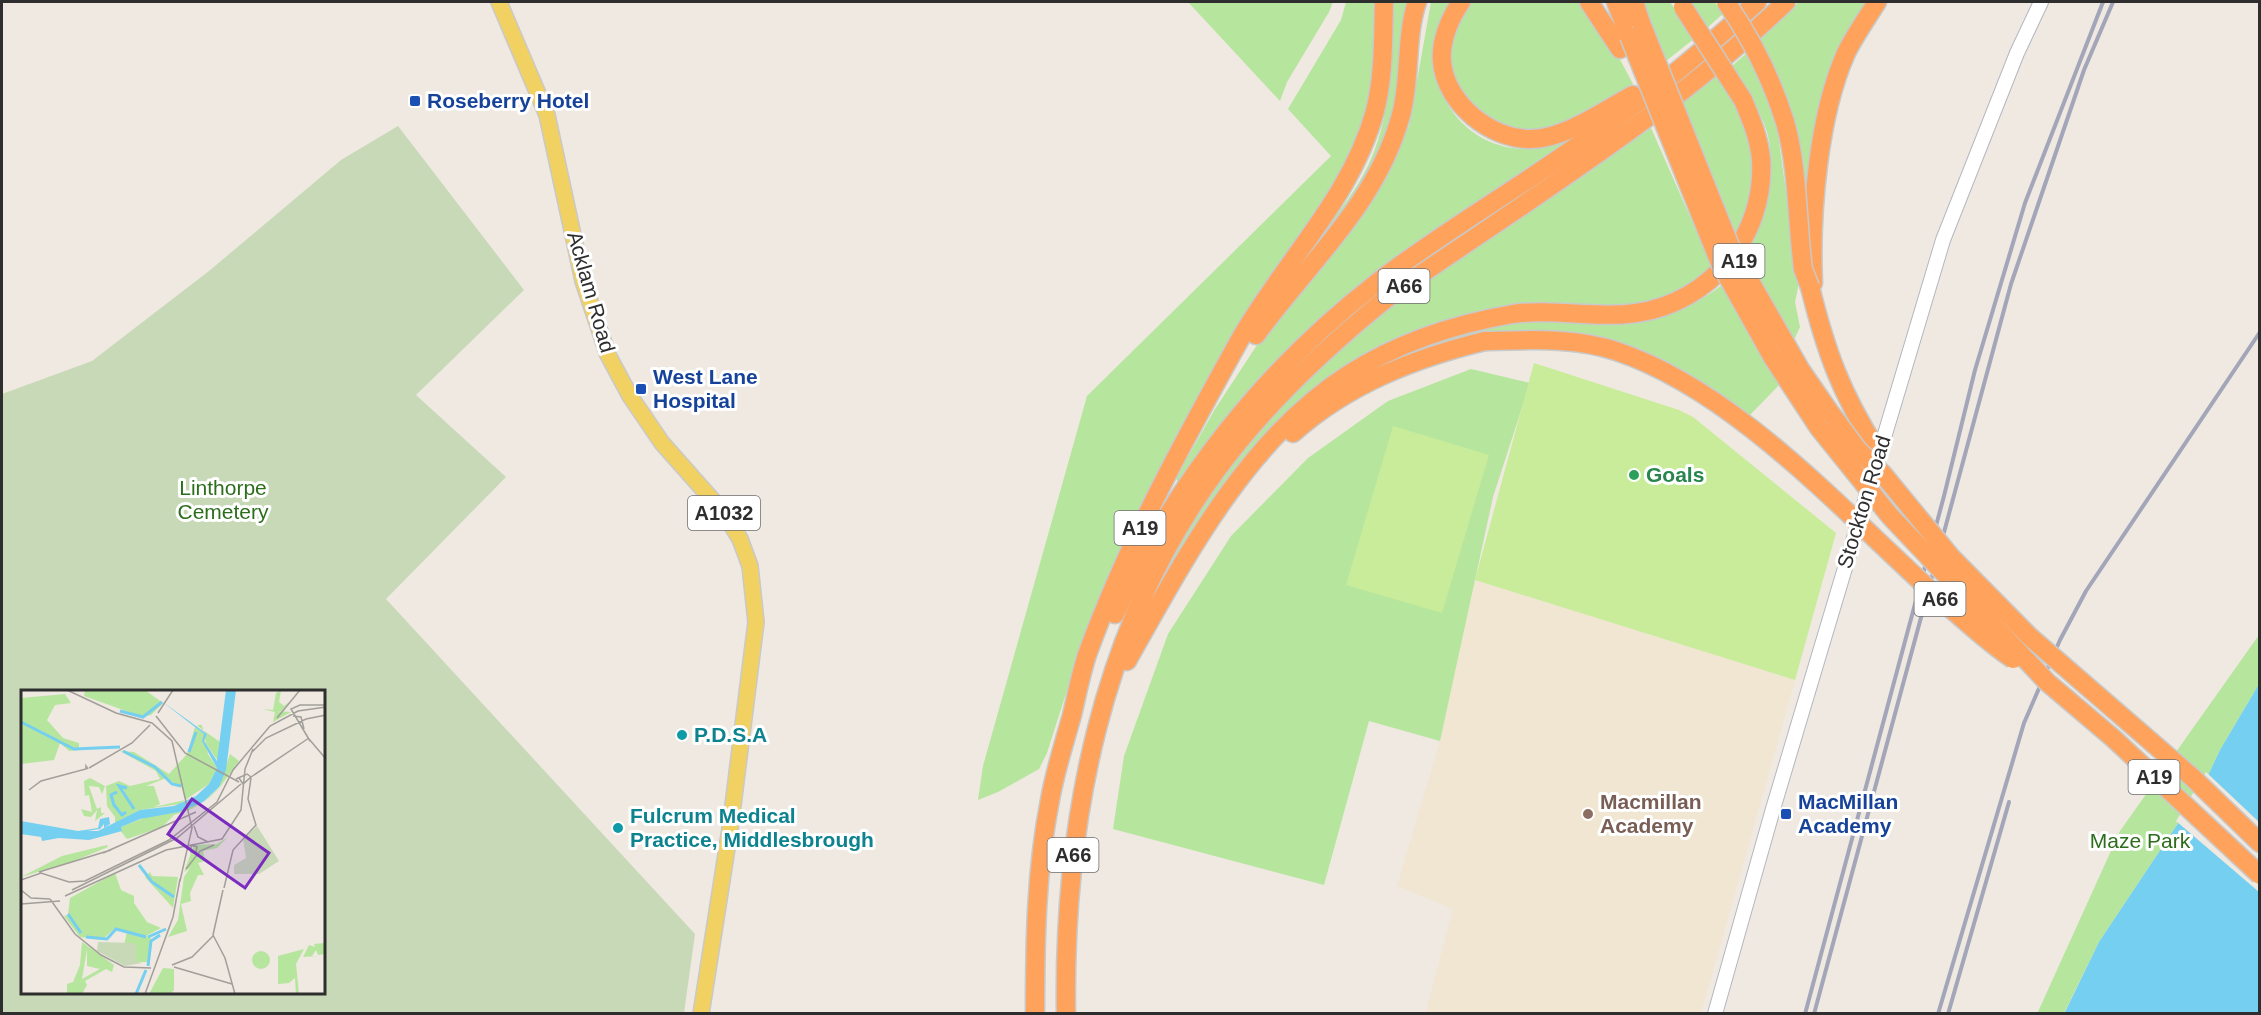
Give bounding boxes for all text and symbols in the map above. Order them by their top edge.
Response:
place label: Roseberry Hotel [427,89,589,112]
marker: Roseberry Hotel [408,94,422,108]
street label: Acklam Road [563,229,620,355]
road number: A19 [1714,244,1764,278]
road number: A66 [1378,269,1430,303]
place label: West Lane Hospital [653,365,758,412]
marker: West Lane Hospital [634,382,648,396]
street label: Stockton Road [1832,433,1895,571]
place label: Goals [1646,463,1704,486]
marker: Goals [1627,468,1641,482]
park label: Linthorpe Cemetery [177,476,269,523]
road number: A1032 [688,496,760,530]
road number: A19 [1114,511,1166,545]
road number: A66 [1914,582,1966,616]
inset map [21,690,326,994]
place label: P.D.S.A [694,723,767,746]
marker: P.D.S.A [675,728,689,742]
road number: A19 [2128,760,2180,794]
place label: Macmillan Academy [1600,790,1702,837]
place label: MacMillan Academy [1798,790,1898,837]
place label: Fulcrum Medical Practice, Middlesbrough [630,804,874,851]
marker: Macmillan Academy [1581,807,1595,821]
marker: MacMillan Academy [1779,807,1793,821]
marker: Fulcrum Medical Practice, Middlesbrough [611,821,625,835]
park label: Maze Park [2090,829,2191,852]
road number: A66 [1048,838,1098,872]

